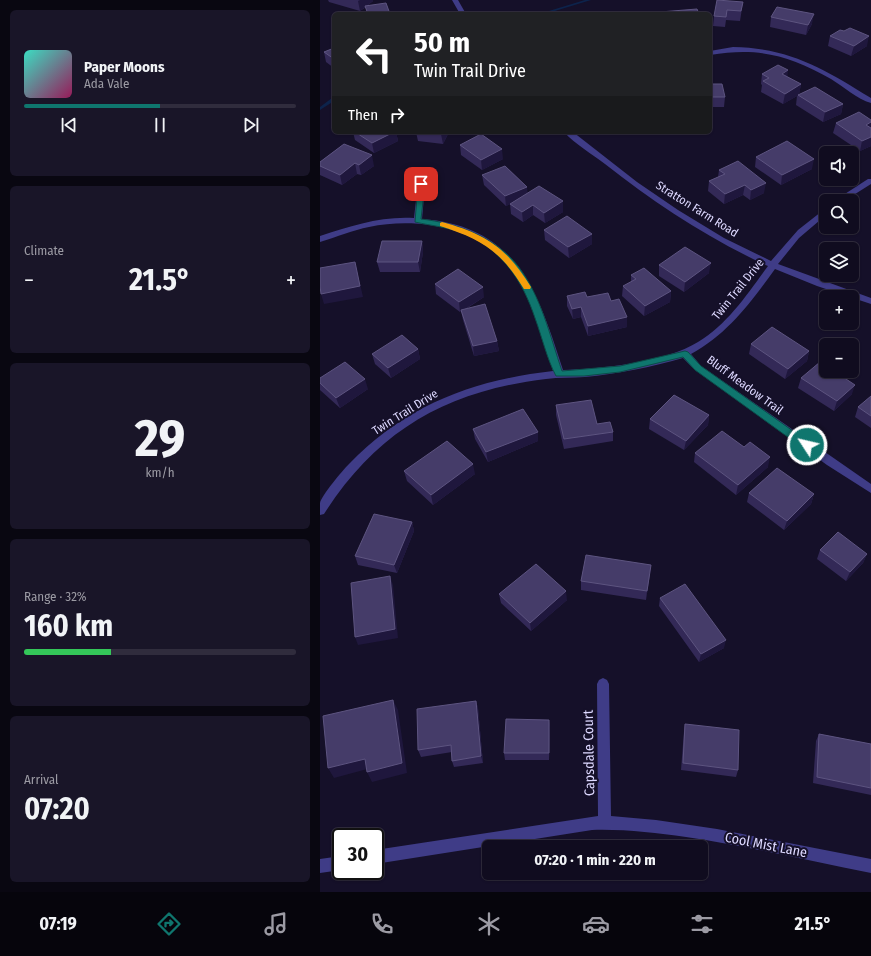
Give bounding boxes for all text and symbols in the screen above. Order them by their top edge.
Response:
text: 50 m [414,26,470,59]
icon: left [348,28,400,80]
text: Paper Moons [84,58,165,76]
text: Twin Trail Drive [414,60,526,82]
text: Ada Vale [84,76,129,91]
icon: right [386,104,408,126]
text: Then [348,106,378,124]
icon: previous [58,114,80,136]
icon: pause [149,114,171,136]
icon: next [240,114,262,136]
map controls [819,146,859,378]
button: sound [819,146,859,186]
pin [404,167,438,201]
icon: arrive [410,173,432,195]
street label: Stratton Farm Road [653,178,741,240]
button: search [819,194,859,234]
button: layers [819,242,859,282]
text: Climate [24,243,64,258]
street label: Twin Trail Drive [709,256,767,322]
text: 21.5° [129,262,191,298]
text: − [24,267,34,294]
text: + [286,267,296,294]
button: + [819,290,859,330]
button: − [819,338,859,378]
street label: Bluff Meadow Trail [704,353,786,417]
street label: Twin Trail Drive [370,386,440,438]
text: 29 [135,407,185,470]
position arrow [786,424,828,466]
text: km/h [146,465,175,480]
text: Range · 32% [24,589,87,604]
text: 160 km [24,608,113,644]
street label: Capsdale Court [580,709,598,796]
text: Arrival [24,772,58,787]
text: 07:20 [24,791,90,827]
speed limit sign: 30 [332,828,384,880]
street label: Cool Mist Lane [724,829,809,861]
text: 07:20 · 1 min · 220 m [534,851,656,869]
icon: directions [155,910,183,938]
icon: music [262,910,290,938]
icon: phone [368,910,396,938]
icon: climate [475,910,503,938]
icon: car [582,910,610,938]
icon: filters [688,910,716,938]
text: 07:19 [39,913,77,935]
text: 21.5° [795,913,832,935]

